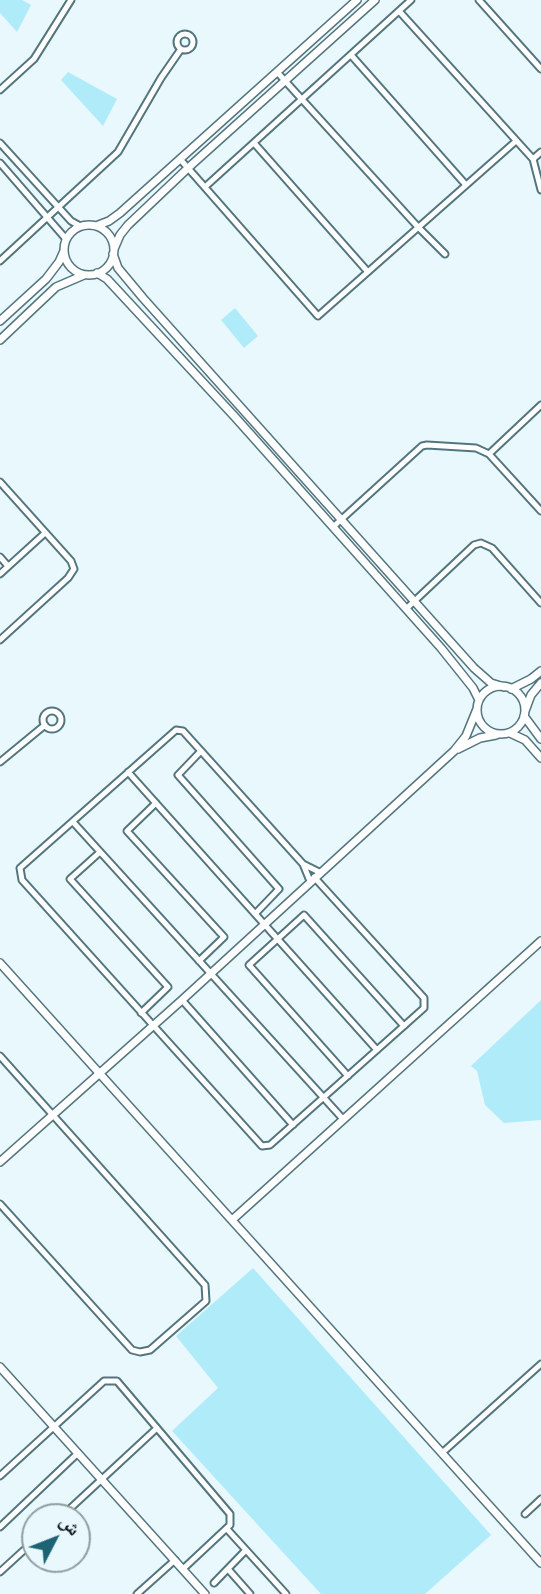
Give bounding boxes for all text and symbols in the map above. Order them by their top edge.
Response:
north arrow [21,1503,91,1573]
text: ش [54,1509,87,1541]

